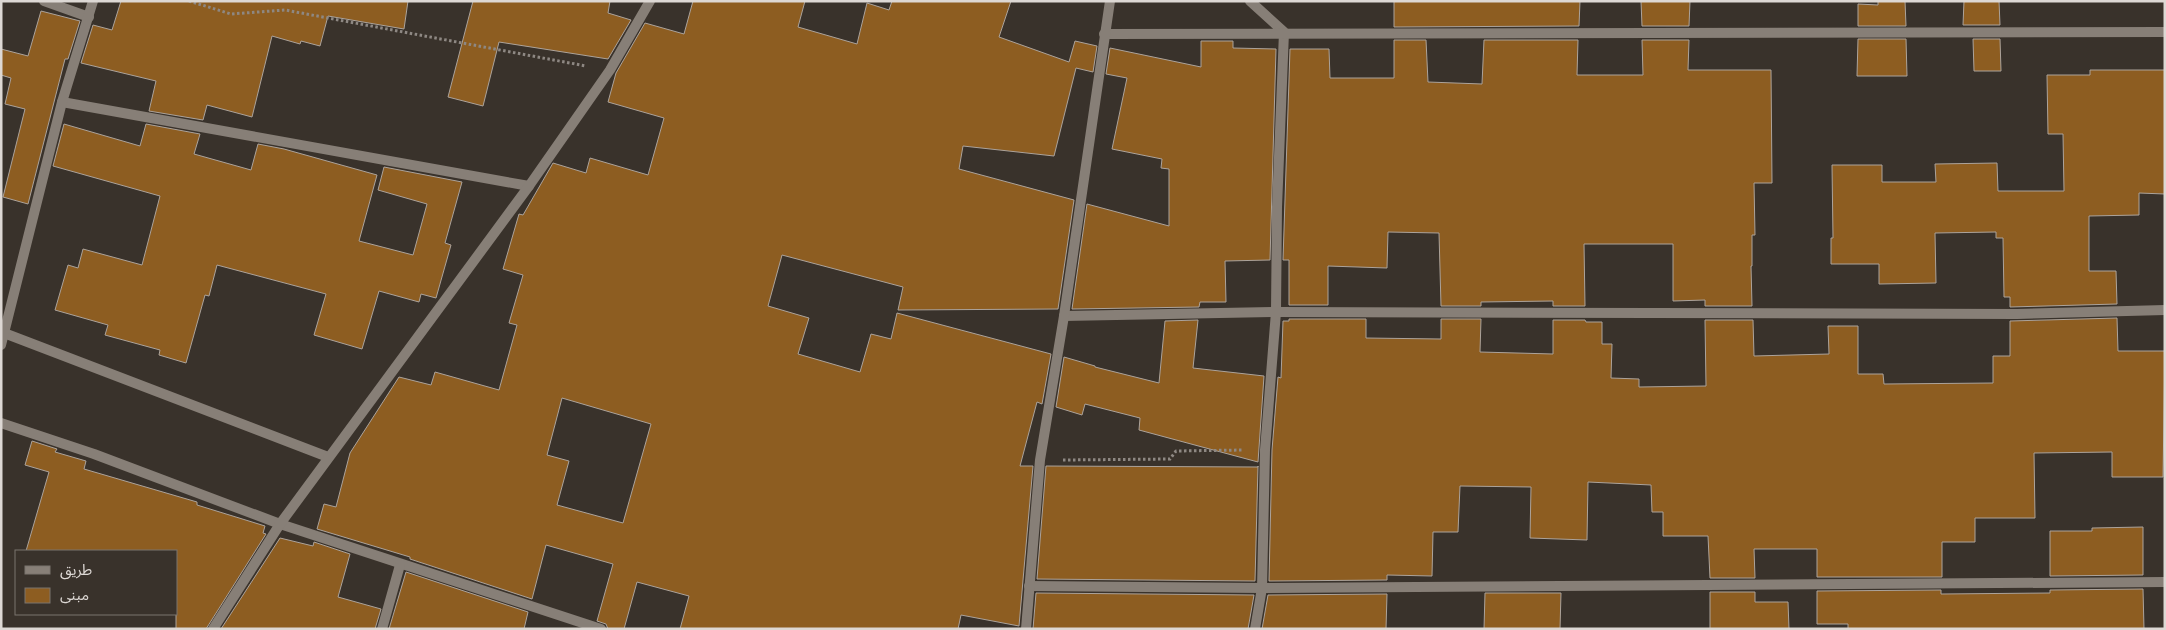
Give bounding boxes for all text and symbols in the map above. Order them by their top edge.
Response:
legend [15,550,178,615]
text: طريق [60,561,92,580]
text: مبنى [60,586,89,604]

